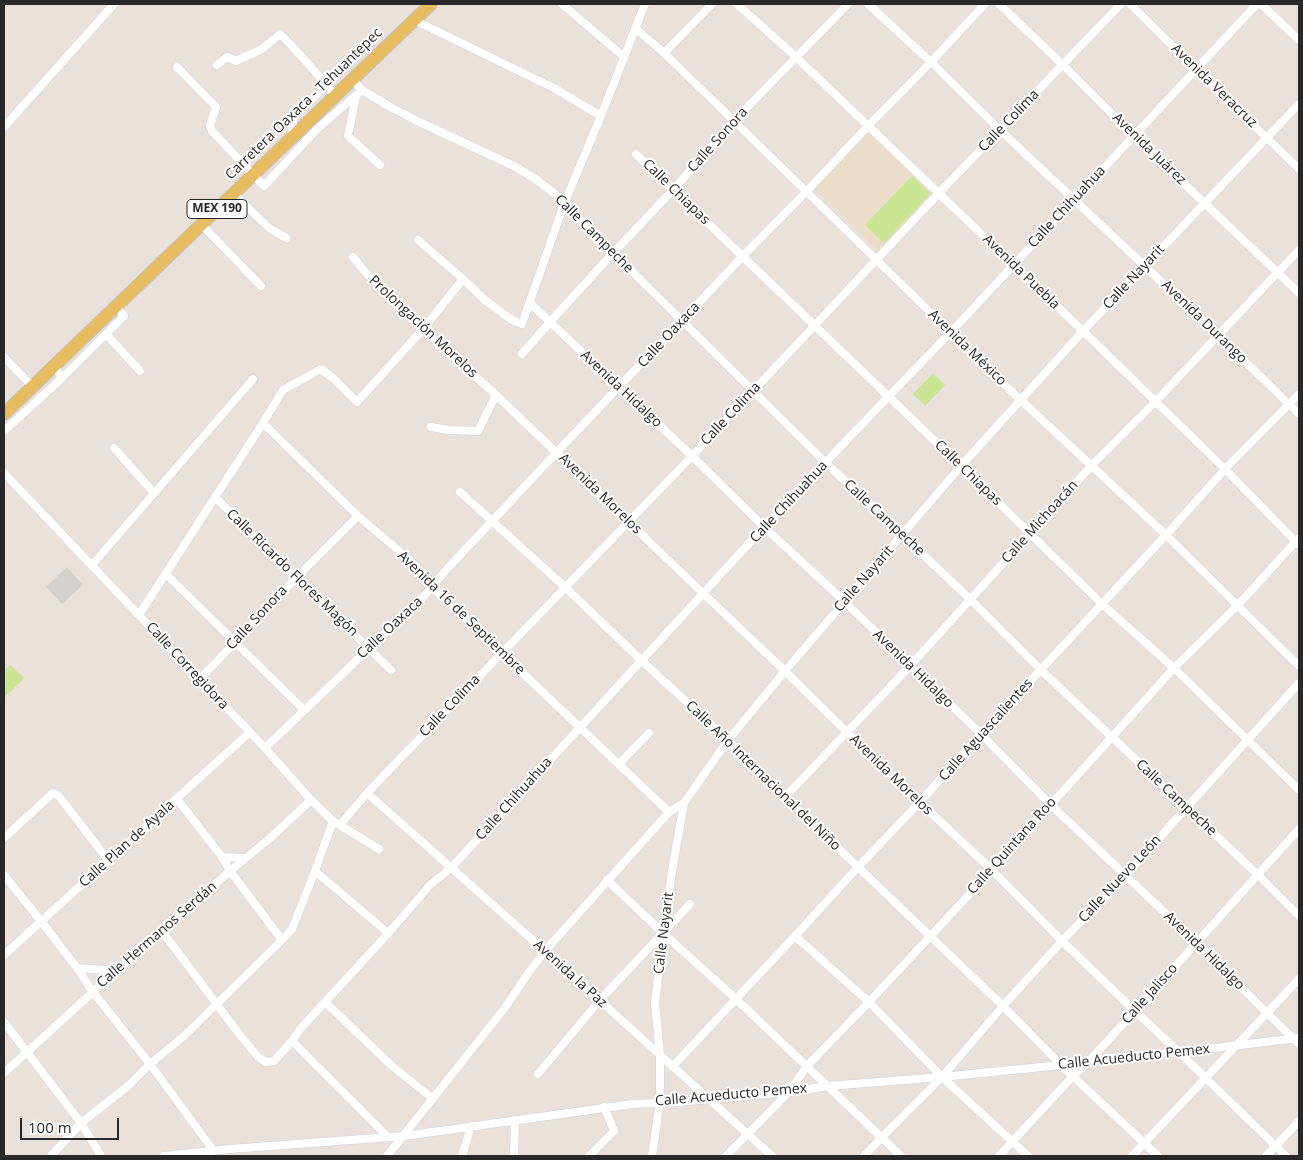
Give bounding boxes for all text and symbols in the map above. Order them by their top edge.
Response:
street label: Carretera Oaxaca - Tehuantepec [222,25,386,183]
street label: Avenida Veracruz [1167,41,1261,131]
street label: Calle Colima [975,86,1043,156]
street label: Calle Sonora [684,104,752,176]
street label: Avenida Juárez [1109,110,1189,188]
street label: Calle Chiapas [639,156,713,228]
street label: Calle Chihuahua [1025,163,1109,251]
street label: Calle Campeche [551,191,637,277]
road number: MEX 190 [187,200,247,218]
street label: Avenida Puebla [979,231,1063,313]
street label: Calle Nayarit [1100,241,1168,313]
street label: Prolongación Morelos [365,272,481,382]
street label: Avenida Durango [1158,277,1250,367]
street label: Calle Oaxaca [634,299,704,371]
street label: Avenida México [924,306,1010,390]
street label: Avenida Hidalgo [577,347,665,431]
street label: Calle Colima [698,379,764,449]
street label: Calle Chiapas [931,437,1005,509]
street label: Avenida Morelos [555,450,645,538]
street label: Calle Chihuahua [747,458,831,546]
street label: Calle Campeche [840,476,928,560]
street label: Calle Michoacán [998,477,1082,567]
street label: Calle Ricardo Flores Magón [223,506,361,640]
street label: Calle Nayarit [831,542,897,616]
street label: Avenida 16 de Septiembre [394,548,528,678]
street label: Calle Sonora [223,582,291,654]
street label: Calle Oaxaca [354,593,426,663]
street label: Calle Corregidora [142,619,232,713]
street label: Avenida Hidalgo [869,626,957,712]
street label: Calle Colima [416,671,484,741]
street label: Calle Aguascalientes [936,675,1036,785]
street label: Calle Año Internacional del Niño [682,697,844,855]
street label: Avenida Morelos [846,731,936,819]
street label: Calle Chihuahua [472,754,556,844]
street label: Calle Campeche [1132,756,1220,840]
street label: Calle Quintana Roo [964,794,1060,898]
street label: Calle Plan de Ayala [76,797,178,891]
street label: Calle Nuevo León [1075,832,1165,926]
street label: Calle Hermanos Serdán [94,878,220,992]
street label: Calle Nayarit [651,891,677,975]
street label: Avenida Hidalgo [1160,908,1248,994]
street label: Avenida la Paz [530,936,610,1012]
street label: Calle Jalisco [1118,960,1182,1028]
street label: Calle Acueducto Pemex [1057,1041,1211,1073]
street label: Calle Acueducto Pemex [654,1080,808,1110]
scale bar [22,1108,121,1140]
text: 100 m [28,1117,72,1137]

